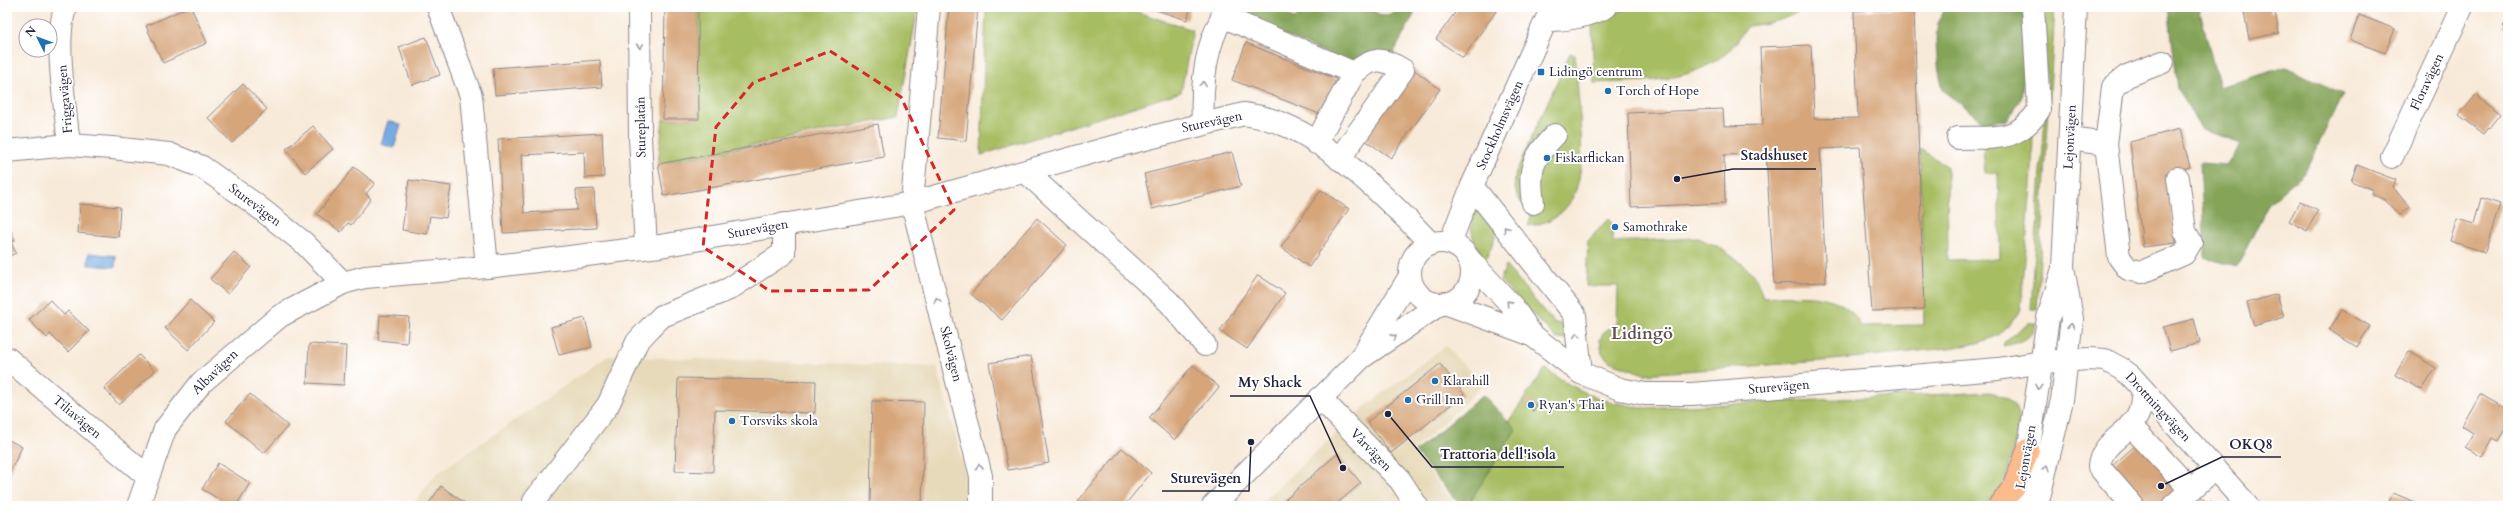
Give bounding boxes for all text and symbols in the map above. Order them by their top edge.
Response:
north arrow [18,18,58,58]
text: N [22,23,40,40]
one-way arrow [636,43,644,49]
street label: Floravägen [2406,50,2448,113]
street label: Friggavägen [53,63,77,134]
place label: Lidingö centrum [1549,63,1643,81]
marker: Lidingö centrum [1536,67,1546,77]
street label: Stockholmsvägen [1472,77,1528,173]
one-way arrow [1198,81,1207,87]
place label: Torch of Hope [1616,82,1699,100]
marker: Torch of Hope [1603,86,1613,96]
street label: Stureplatån [631,96,651,158]
street label: Lejonvägen [2059,104,2081,170]
street label: Sturevägen [1180,107,1244,137]
callout: Stadshuset [1733,143,1816,169]
text: Stadshuset [1741,146,1807,165]
place label: Fiskarflickan [1555,149,1625,167]
marker: Fiskarflickan [1542,153,1552,163]
street label: Sturevägen [225,179,285,231]
street label: Sturevägen [726,215,790,243]
place label: Samothrake [1623,218,1688,236]
marker: Samothrake [1610,222,1620,232]
one-way arrow [1504,226,1511,233]
one-way arrow [933,297,942,304]
one-way arrow [1506,300,1514,308]
district label: Lidingö [1611,322,1673,345]
one-way arrow [2066,323,2075,330]
street label: Skolvägen [935,324,967,384]
one-way arrow [1573,332,1582,338]
one-way arrow [1389,334,1396,341]
street label: Albavägen [188,345,243,399]
street label: Drottningvägen [2121,368,2195,446]
callout: My Shack [1230,370,1310,396]
place label: Klarahill [1443,372,1490,390]
text: My Shack [1238,373,1302,392]
street label: Sturevägen [1748,375,1811,399]
marker: Klarahill [1430,376,1440,386]
one-way arrow [2035,384,2043,390]
street label: Tiliavägen [49,391,106,443]
place label: Grill Inn [1416,391,1465,409]
marker: Grill Inn [1403,395,1413,405]
place label: Ryan's Thai [1539,396,1605,414]
marker: Ryan's Thai [1526,400,1536,410]
place label: Torsviks skola [740,412,818,430]
marker: Torsviks skola [727,416,737,426]
street label: Lejonvägen [2012,423,2041,490]
street label: Vårvägen [1346,425,1396,476]
callout: OKQ8 [2222,431,2281,457]
text: OKQ8 [2229,435,2273,454]
callout: Trattoria dell'isola [1432,441,1564,467]
text: Trattoria dell'isola [1440,445,1556,464]
one-way arrow [975,464,983,470]
callout: Sturevägen [1162,465,1249,491]
one-way arrow [2041,465,2049,471]
text: Sturevägen [1171,469,1241,488]

